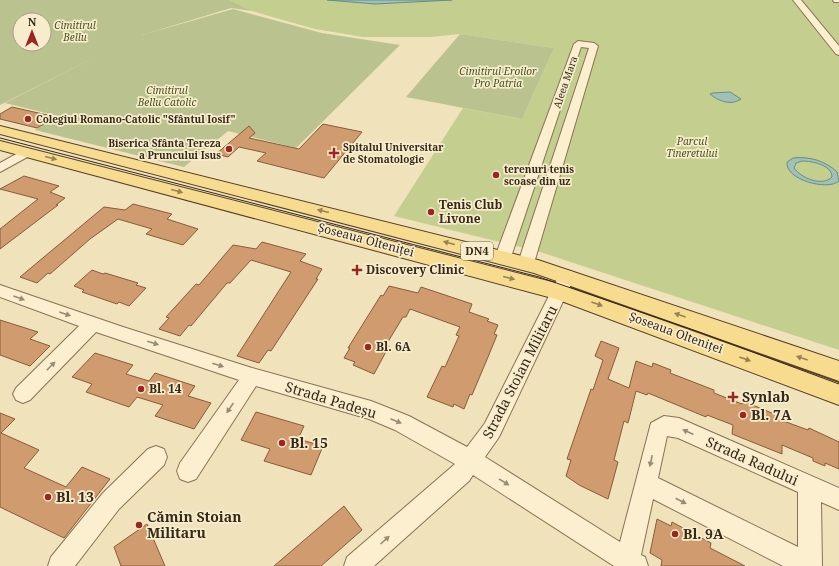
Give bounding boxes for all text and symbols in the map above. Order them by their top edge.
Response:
north arrow [12,12,52,52]
text: N [28,14,37,29]
park label: Cimitirul Bellu [54,18,96,44]
street label: Aleea Mara [550,54,581,110]
park label: Cimitirul Eroilor Pro Patria [459,64,537,90]
park label: Cimitirul Bellu Catolic [137,83,196,109]
place label: Colegiul Romano-Catolic "Sfântul Iosif" [36,112,236,126]
marker: Colegiul Romano-Catolic "Sfântul Iosif" [23,114,33,124]
park label: Parcul Tineretului [666,134,718,160]
place label: Biserica Sfânta Tereza a Pruncului Isus [108,136,221,162]
place label: Spitalul Universitar de Stomatologie [343,140,444,166]
marker: Biserica Sfânta Tereza a Pruncului Isus [224,144,234,154]
marker: Spitalul Universitar de Stomatologie [328,147,340,159]
one-way arrow [45,155,57,161]
place label: terenuri tenis scoase din uz [504,162,574,188]
marker: terenuri tenis scoase din uz [491,170,501,180]
one-way arrow [171,188,183,194]
place label: Tenis Club Livone [439,196,503,227]
marker: Tenis Club Livone [426,207,436,217]
one-way arrow [316,208,329,214]
street label: Șoseaua Olteniței [316,219,416,261]
one-way arrow [442,240,454,246]
road number: DN4 [461,242,493,260]
place label: Discovery Clinic [366,261,464,278]
marker: Discovery Clinic [351,264,363,276]
one-way arrow [503,275,515,281]
one-way arrow [14,295,26,301]
street label: Strada Stoian Militaru [478,302,561,442]
one-way arrow [591,302,603,308]
street label: Șoseaua Olteniței [627,308,726,357]
one-way arrow [60,311,72,317]
one-way arrow [673,311,685,317]
place label: Bl. 6A [376,338,412,355]
one-way arrow [148,341,160,347]
marker: Bl. 6A [363,342,373,352]
one-way arrow [796,354,808,360]
one-way arrow [739,356,751,362]
one-way arrow [46,361,55,371]
one-way arrow [212,362,224,368]
street label: Strada Padeșu [283,377,379,422]
place label: Bl. 14 [149,380,182,397]
marker: Bl. 14 [136,384,146,394]
place label: Synlab [742,387,790,406]
marker: Synlab [727,391,739,403]
one-way arrow [226,403,234,413]
place label: Bl. 7A [751,405,792,424]
marker: Bl. 7A [738,410,748,420]
one-way arrow [390,418,402,424]
one-way arrow [683,429,694,435]
street label: Strada Radului [703,432,802,490]
place label: Bl. 15 [290,433,328,452]
marker: Bl. 15 [277,438,287,448]
one-way arrow [648,455,654,467]
one-way arrow [499,478,509,486]
place label: Bl. 13 [56,487,94,506]
marker: Bl. 13 [43,492,53,502]
one-way arrow [676,498,687,504]
place label: Cămin Stoian Militaru [147,507,242,542]
marker: Cămin Stoian Militaru [134,520,144,530]
place label: Bl. 9A [683,524,724,543]
marker: Bl. 9A [670,529,680,539]
one-way arrow [380,535,390,545]

